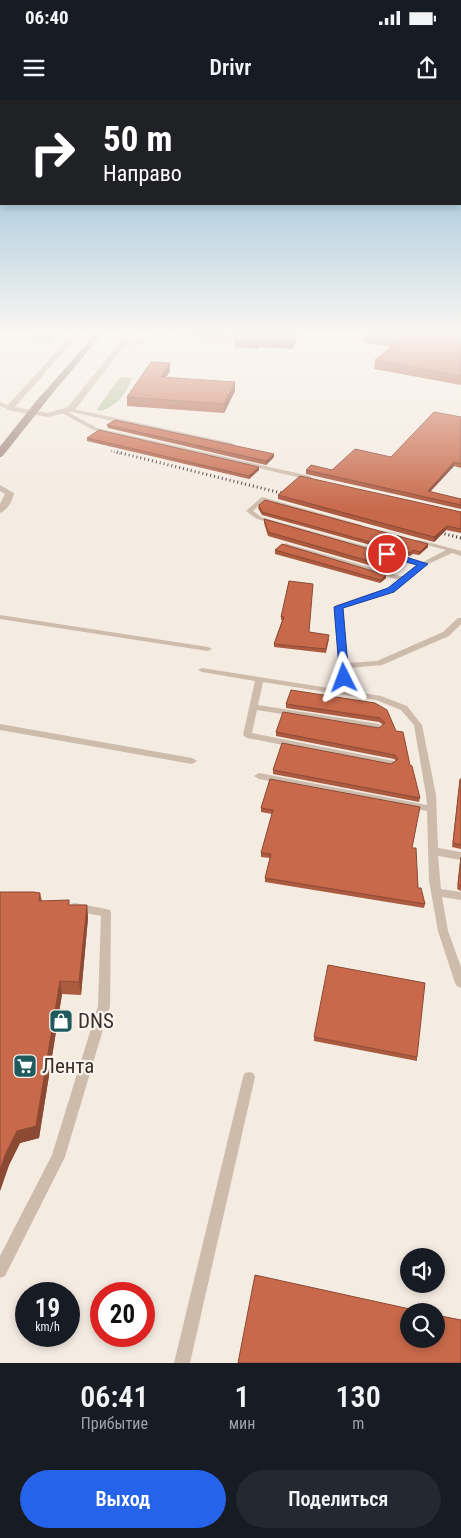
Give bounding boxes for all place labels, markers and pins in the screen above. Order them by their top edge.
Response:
pin [366,533,408,575]
shop icon: DNS [48,1008,74,1034]
place label: DNS [78,1009,114,1033]
supermarket icon: Лента [12,1053,38,1079]
place label: Лента [42,1054,94,1078]

